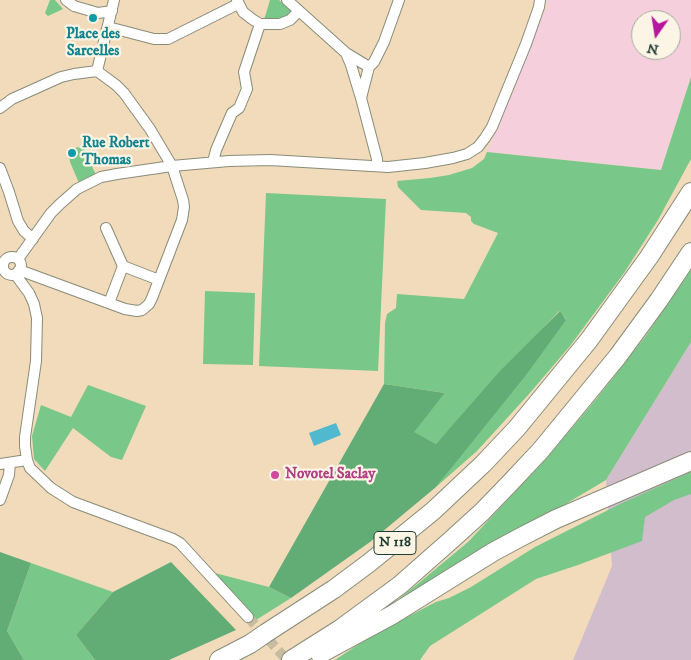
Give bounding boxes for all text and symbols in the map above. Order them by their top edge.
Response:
north arrow [631,10,681,60]
marker: Place des Sarcelles [87,12,99,24]
place label: Place des Sarcelles [66,26,120,61]
text: N [645,39,660,59]
place label: Rue Robert Thomas [82,135,149,170]
marker: Rue Robert Thomas [66,147,78,159]
place label: Novotel Saclay [285,466,375,484]
marker: Novotel Saclay [269,469,281,481]
road number: N 118 [374,532,416,554]

